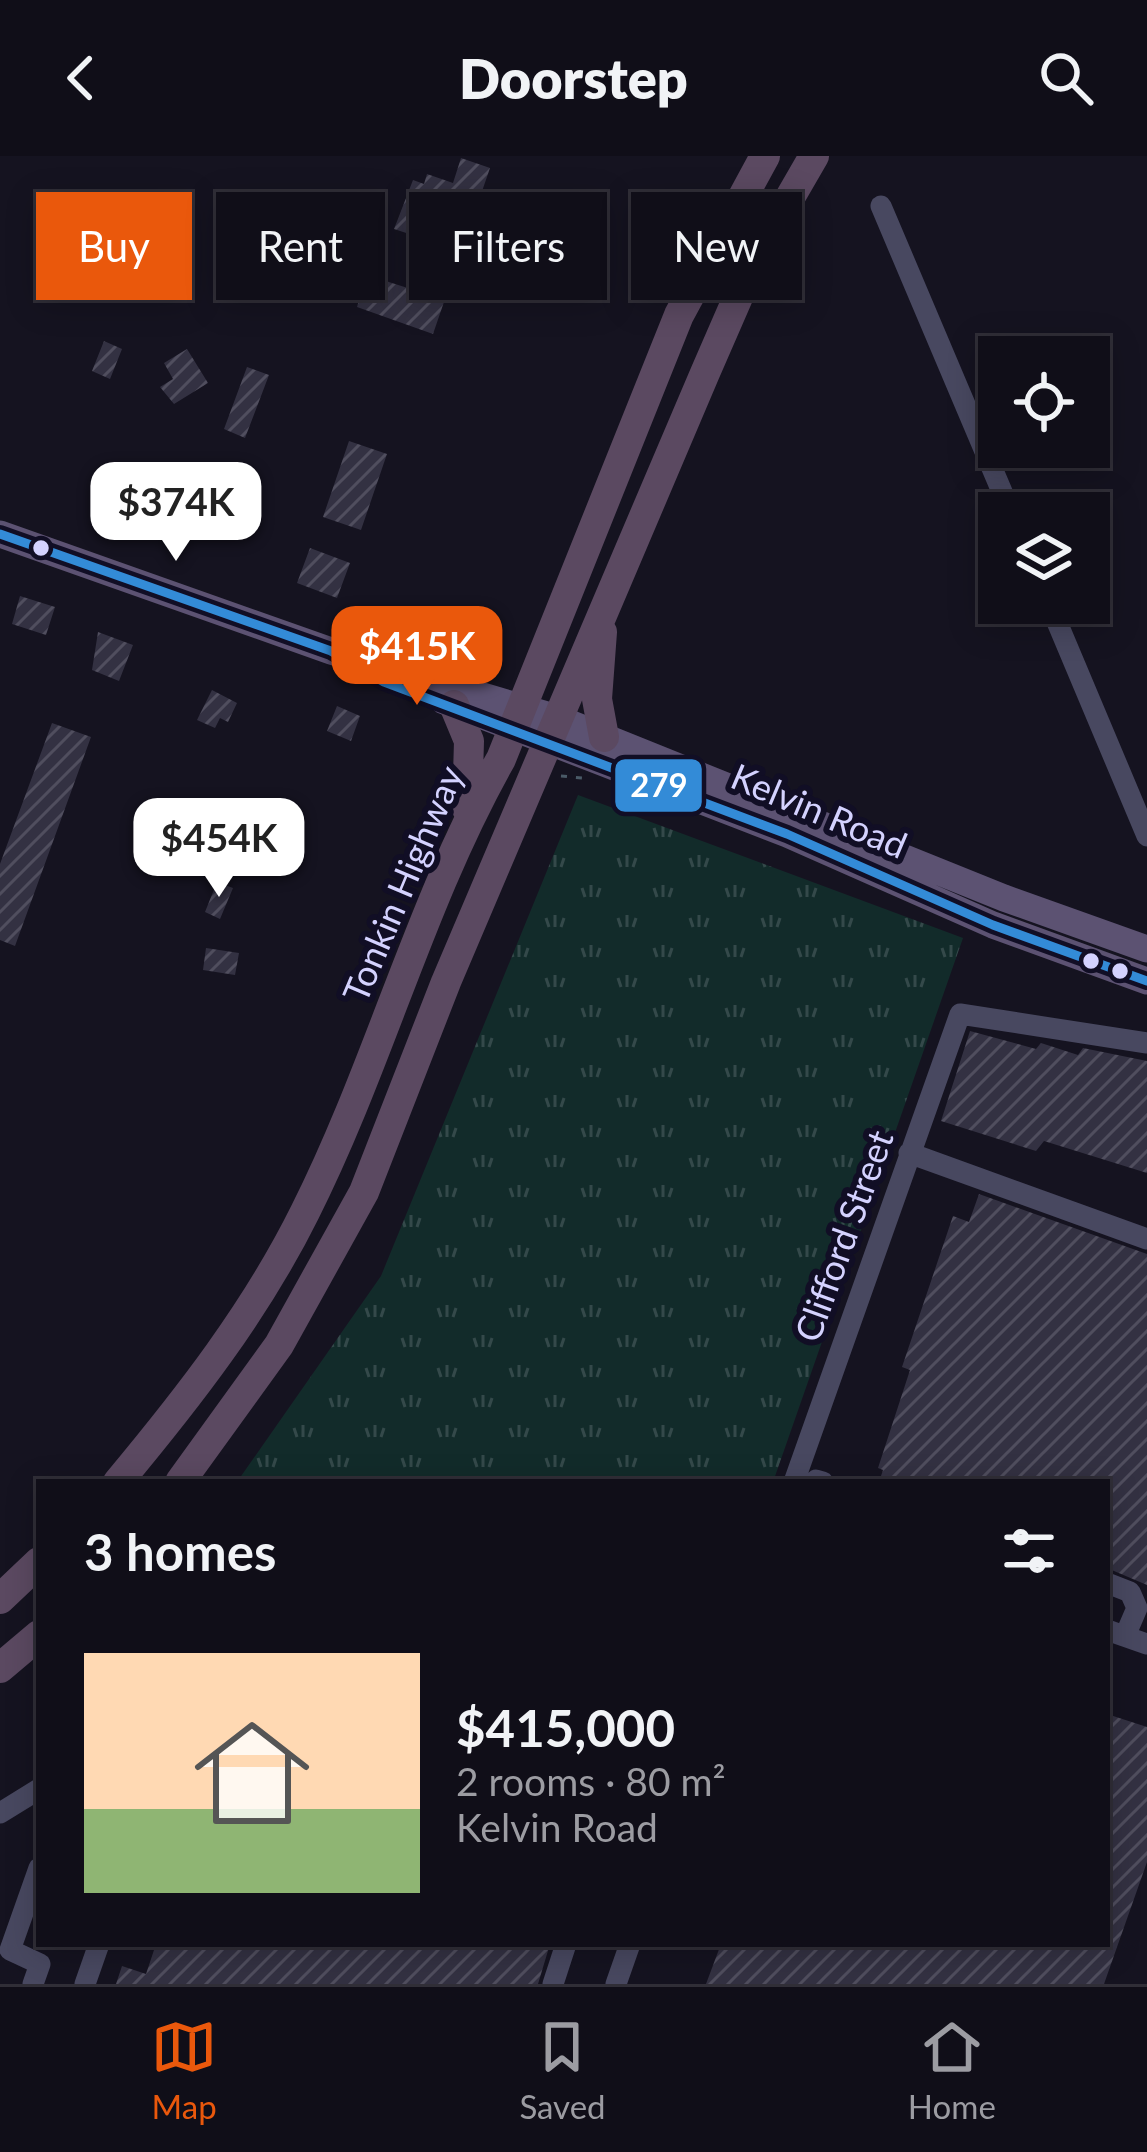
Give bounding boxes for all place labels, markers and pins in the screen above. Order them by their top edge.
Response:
pin: $374K [92,462,260,564]
unlabelled marker [30,537,52,559]
pin: $415K [333,606,501,708]
pin: $454K [135,798,303,900]
unlabelled marker [1080,950,1102,972]
unlabelled marker [1109,960,1131,982]

